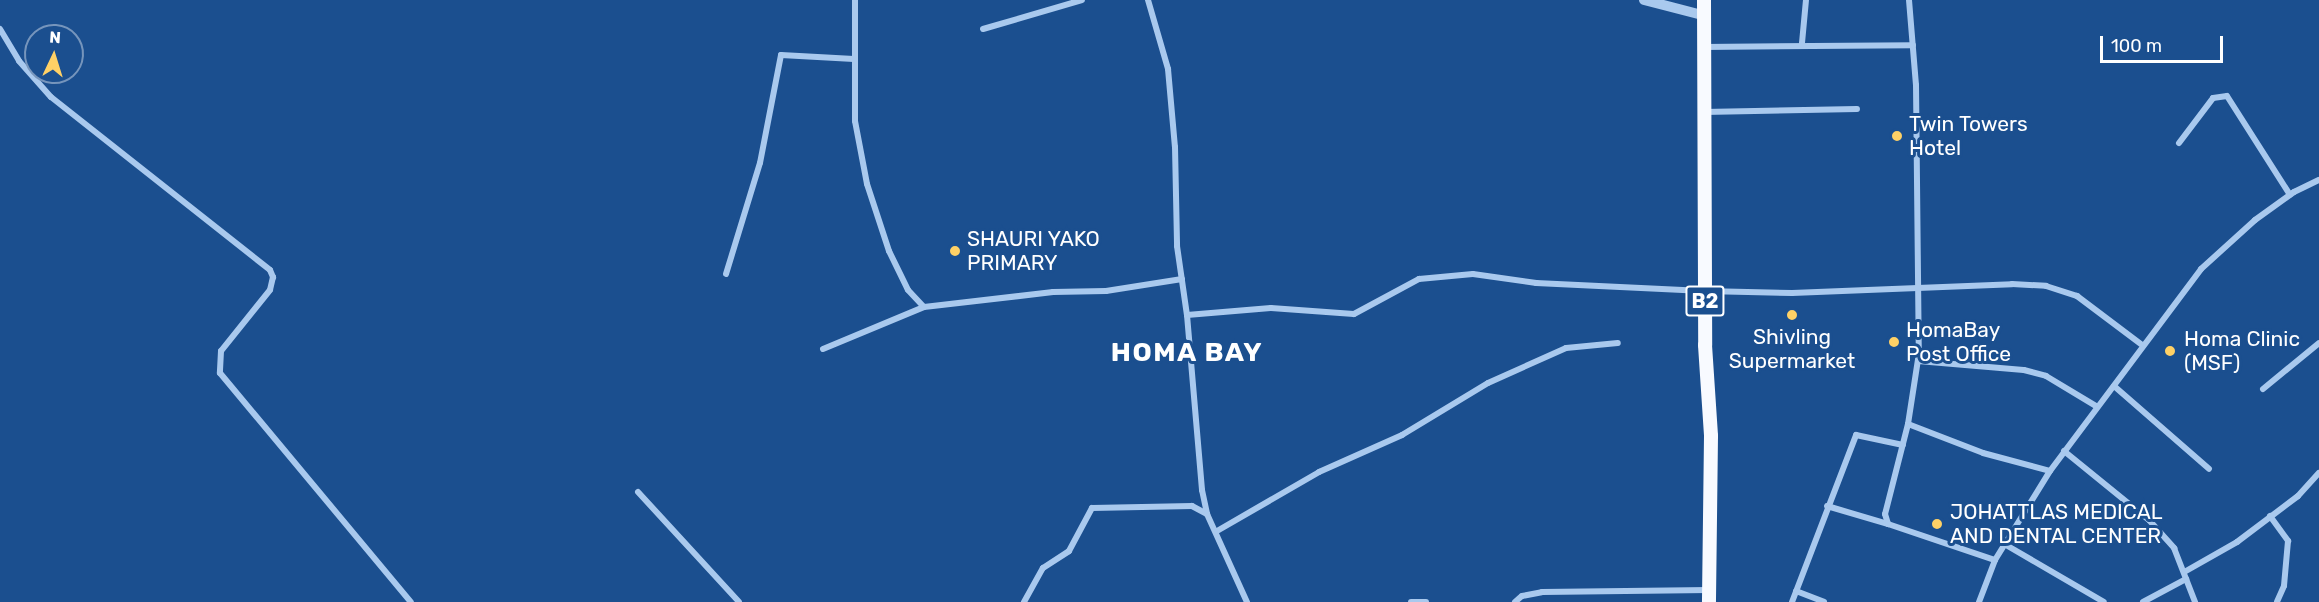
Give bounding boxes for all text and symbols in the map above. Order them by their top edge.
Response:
north arrow [24,24,84,84]
scale bar [2103,24,2226,62]
text: N [49,28,62,47]
text: 100 m [2111,35,2162,57]
place label: Twin Towers Hotel [1909,111,2028,161]
marker: Twin Towers Hotel [1890,129,1904,143]
place label: SHAURI YAKO PRIMARY [967,226,1100,276]
marker: SHAURI YAKO PRIMARY [948,244,962,258]
road number: B2 [1684,284,1726,318]
marker: Shivling Supermarket [1785,308,1799,322]
place label: HomaBay Post Office [1906,317,2011,367]
place label: Shivling Supermarket [1729,324,1855,374]
place label: Homa Clinic (MSF) [2184,326,2300,376]
marker: HomaBay Post Office [1887,335,1901,349]
district label: HOMA BAY [1110,337,1264,369]
marker: Homa Clinic (MSF) [2161,342,2179,360]
place label: JOHATTLAS MEDICAL AND DENTAL CENTER [1950,499,2163,549]
marker: JOHATTLAS MEDICAL AND DENTAL CENTER [1928,515,1946,533]

